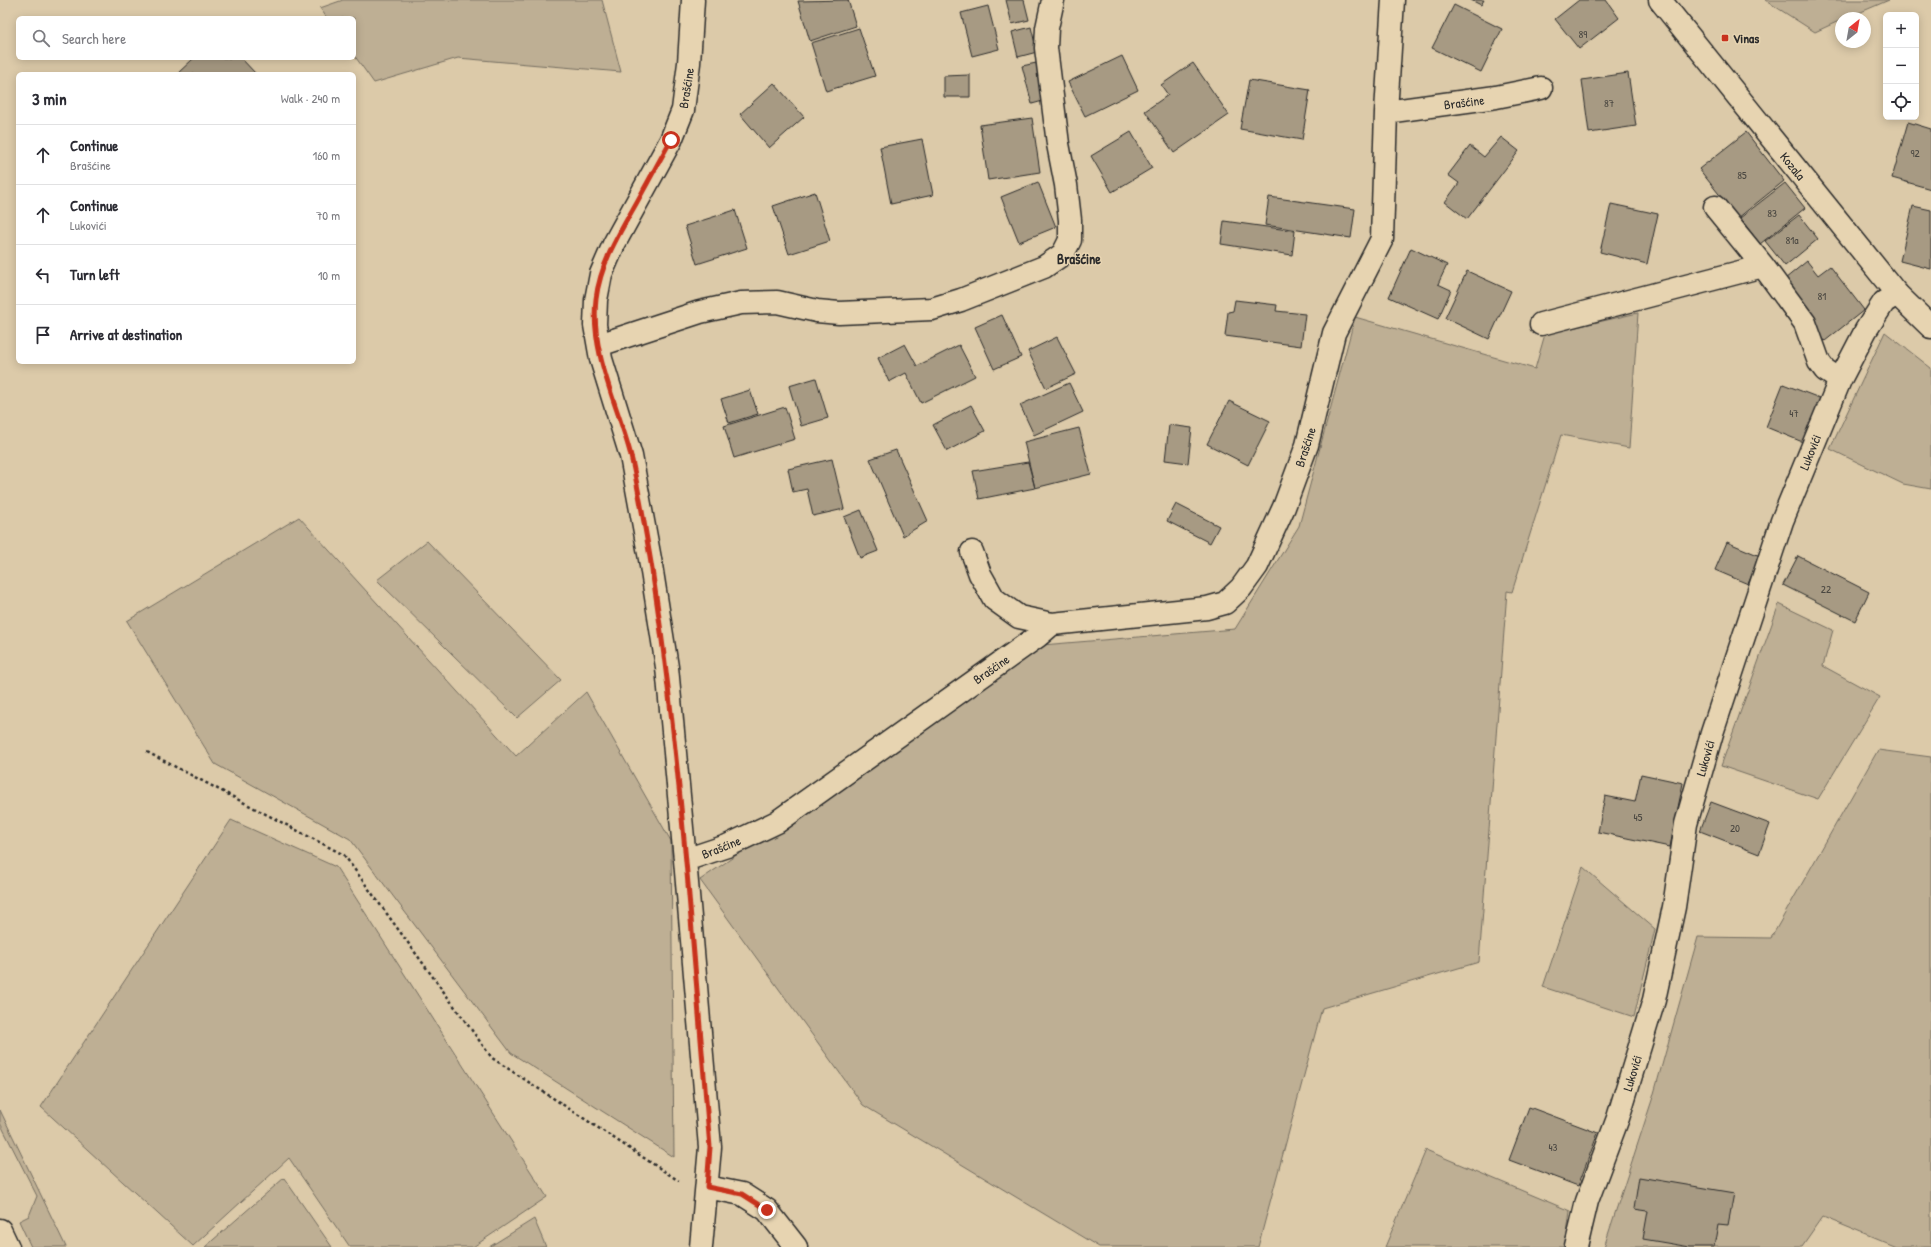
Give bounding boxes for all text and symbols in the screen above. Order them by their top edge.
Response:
north arrow [1835,12,1871,48]
map controls [1883,12,1919,120]
button: + [1883,12,1919,48]
search box [16,16,356,60]
icon: search [30,27,52,49]
house number: 89 [1579,27,1587,41]
text: Search here [62,28,126,49]
place label: Vinas [1733,29,1759,47]
marker: Vinas [1720,33,1730,43]
button: − [1883,48,1919,84]
street label: Brašćine [674,66,698,110]
button: locate [1883,84,1919,120]
text: 3 min [32,87,67,110]
text: Walk · 240 m [281,89,340,107]
street label: Brašćine [1443,91,1485,113]
house number: 87 [1604,96,1614,110]
route start [662,131,680,149]
text: Continue [70,135,118,156]
icon: ahead [32,144,54,166]
text: 160 m [312,146,340,164]
house number: 92 [1910,146,1920,160]
street label: Kozala [1776,148,1810,184]
text: Brašćine [70,156,111,174]
house number: 85 [1737,168,1747,182]
text: Continue [70,195,118,216]
icon: ahead [32,204,54,226]
text: 70 m [316,206,340,224]
house number: 83 [1767,206,1777,220]
text: Lukovići [70,216,107,234]
house number: 81a [1785,233,1799,247]
district label: Brašćine [1057,249,1101,268]
icon: left [32,264,54,286]
text: Turn left [70,264,120,285]
text: 10 m [318,266,340,284]
house number: 81 [1818,289,1826,303]
icon: arrive [32,324,54,346]
text: Arrive at destination [70,324,182,345]
house number: 47 [1789,406,1799,420]
street label: Brašćine [1290,425,1320,469]
street label: Lukovići [1795,432,1825,472]
house number: 22 [1821,582,1831,596]
street label: Brašćine [969,650,1013,688]
street label: Lukovići [1691,738,1719,778]
house number: 45 [1634,810,1643,824]
house number: 20 [1730,821,1740,835]
street label: Brašćine [699,831,743,863]
street label: Lukovići [1618,1053,1646,1093]
house number: 43 [1548,1140,1558,1154]
route end [758,1201,776,1219]

